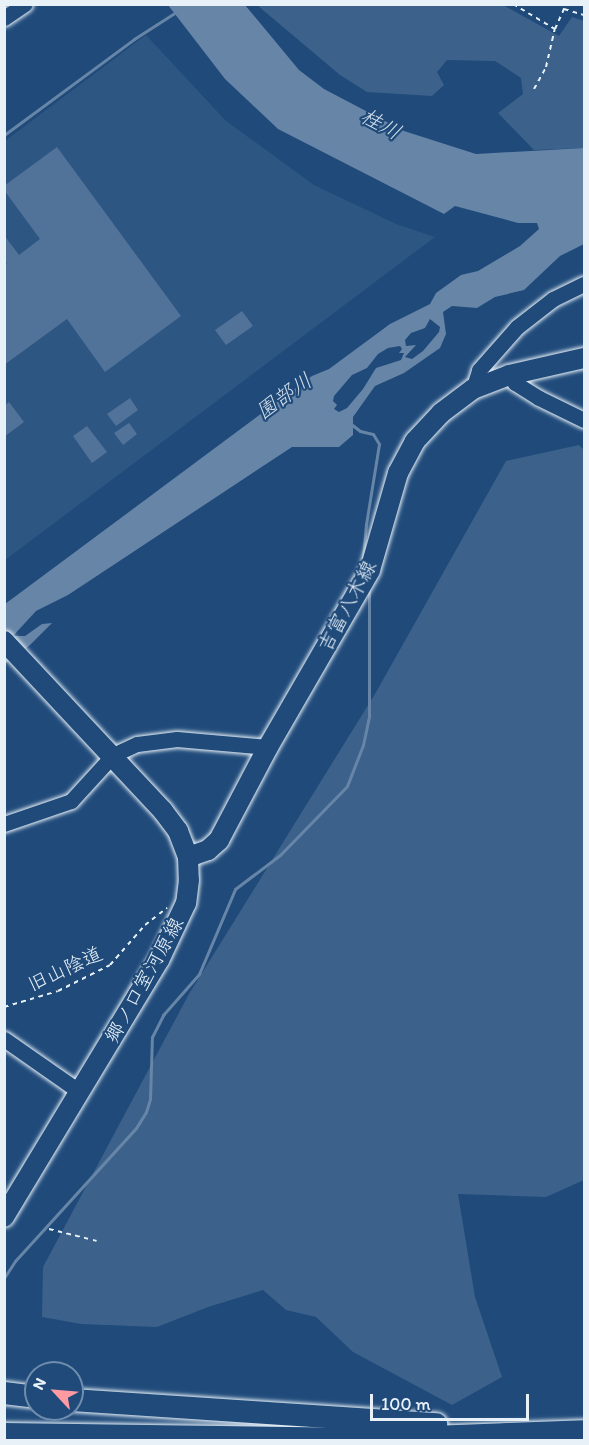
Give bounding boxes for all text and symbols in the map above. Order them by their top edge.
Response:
water label: 桂川 [357,103,405,145]
water label: 園部川 [251,368,317,424]
street label: 吉富八木線 [313,556,381,656]
street label: 郷ノ口室河原線 [100,913,188,1047]
street label: 旧山陰道 [24,941,106,997]
north arrow [24,1361,84,1421]
text: N [28,1375,50,1393]
scale bar [373,1382,532,1420]
text: 100 m [381,1393,431,1415]

